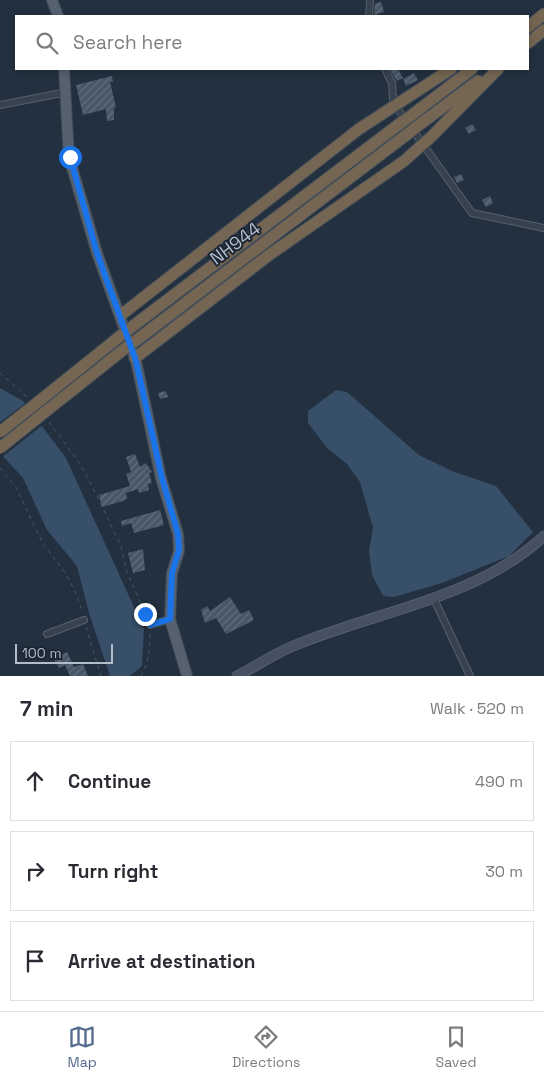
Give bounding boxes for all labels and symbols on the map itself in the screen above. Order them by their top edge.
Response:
route start [59,146,82,169]
street label: NH944 [205,217,265,269]
route end [134,603,157,626]
scale bar [15,641,112,664]

